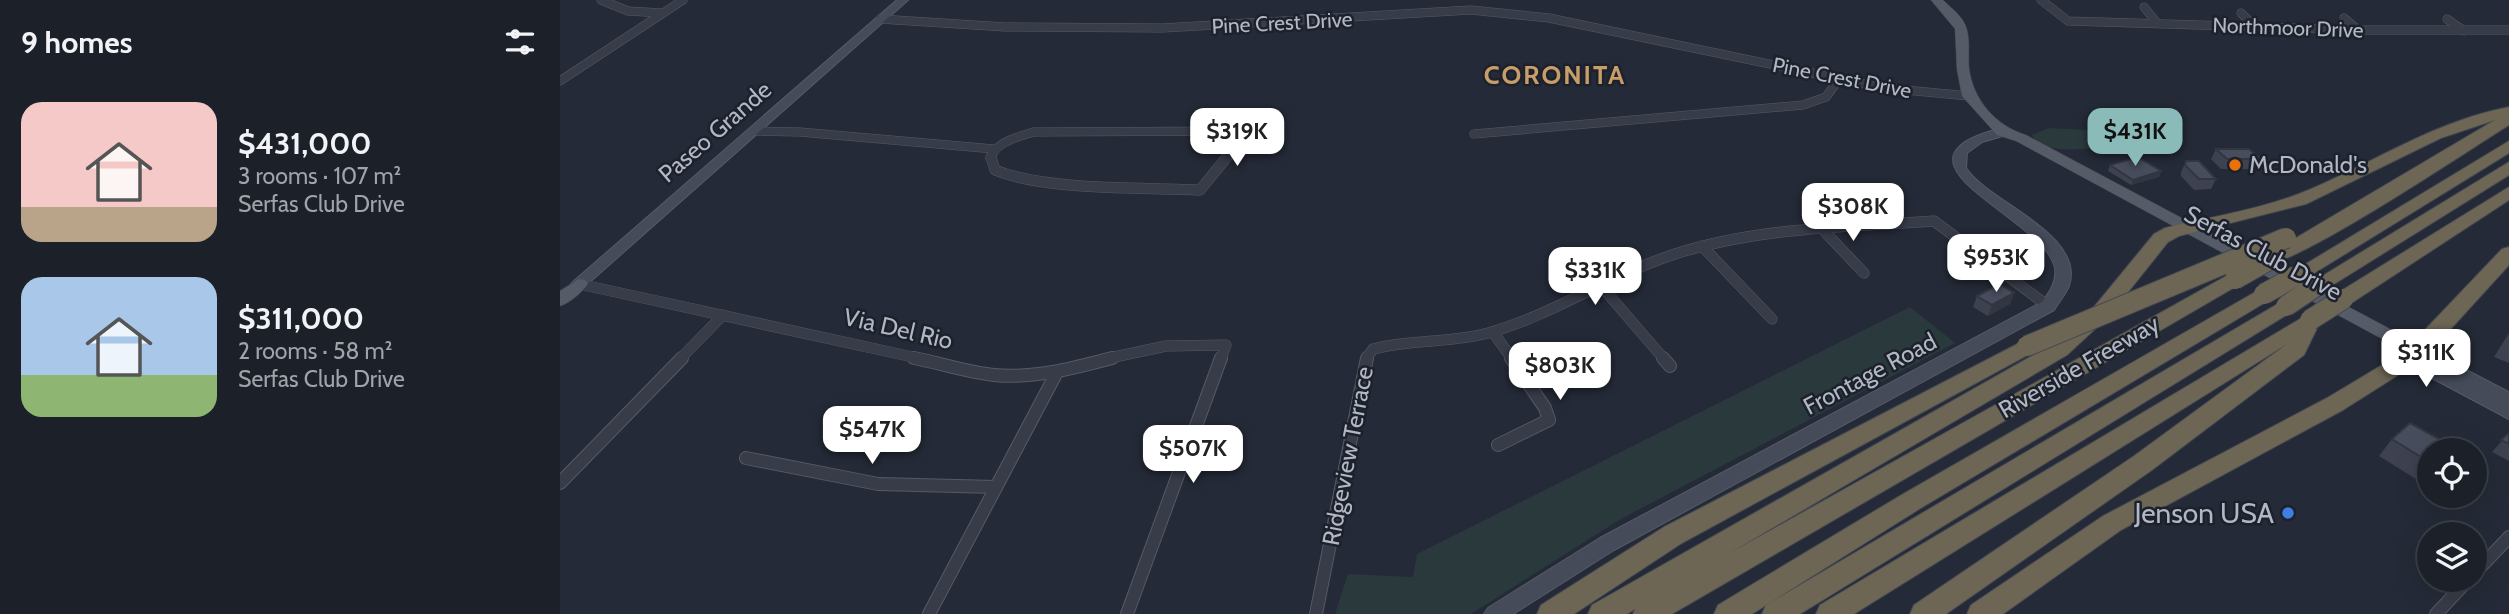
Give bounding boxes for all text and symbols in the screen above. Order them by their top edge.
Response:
street label: Pine Crest Drive [1211,6,1353,39]
street label: Northmoor Drive [2212,12,2364,43]
icon: filters [501,23,539,61]
text: 9 homes [21,24,132,61]
street label: Pine Crest Drive [1770,52,1914,103]
district label: CORONITA [1484,59,1626,91]
street label: Paseo Grande [652,75,777,188]
pin: $319K [1188,108,1286,168]
pin: $431K [2086,108,2184,168]
text: $319K [1206,117,1268,145]
text: $431K [2104,117,2166,145]
text: $431,000 [238,125,372,162]
icon: home [77,130,161,214]
place label: McDonald's [2249,150,2367,179]
marker: McDonald's [2227,157,2243,173]
text: 3 rooms · 107 m² [238,162,401,190]
pin: $308K [1804,184,1902,243]
text: Serfas Club Drive [238,190,405,218]
text: $308K [1818,192,1888,220]
street label: Serfas Club Drive [2180,199,2347,306]
pin: $953K [1947,234,2045,294]
text: $953K [1963,243,2029,271]
pin: $331K [1546,247,1644,307]
text: $331K [1564,256,1626,284]
text: $311,000 [238,300,364,337]
street label: Via Del Rio [841,302,955,355]
icon: home [77,305,161,389]
street label: Riverside Freeway [1993,309,2164,424]
street label: Frontage Road [1798,326,1941,421]
pin: $311K [2377,330,2475,389]
text: 2 rooms · 58 m² [238,337,392,365]
text: $311K [2397,338,2455,366]
pin: $803K [1511,342,1609,402]
text: $803K [1525,351,1595,379]
street label: Ridgeview Terrace [1316,364,1379,548]
text: Serfas Club Drive [238,365,405,393]
pin: $547K [823,406,921,466]
text: $547K [839,415,905,443]
pin: $507K [1144,426,1242,485]
text: $507K [1159,434,1227,462]
map controls [2417,438,2487,592]
button: locate [2417,438,2487,508]
place label: Jenson USA [2133,496,2275,530]
marker: Jenson USA [2280,505,2296,521]
button: layers [2417,522,2487,592]

